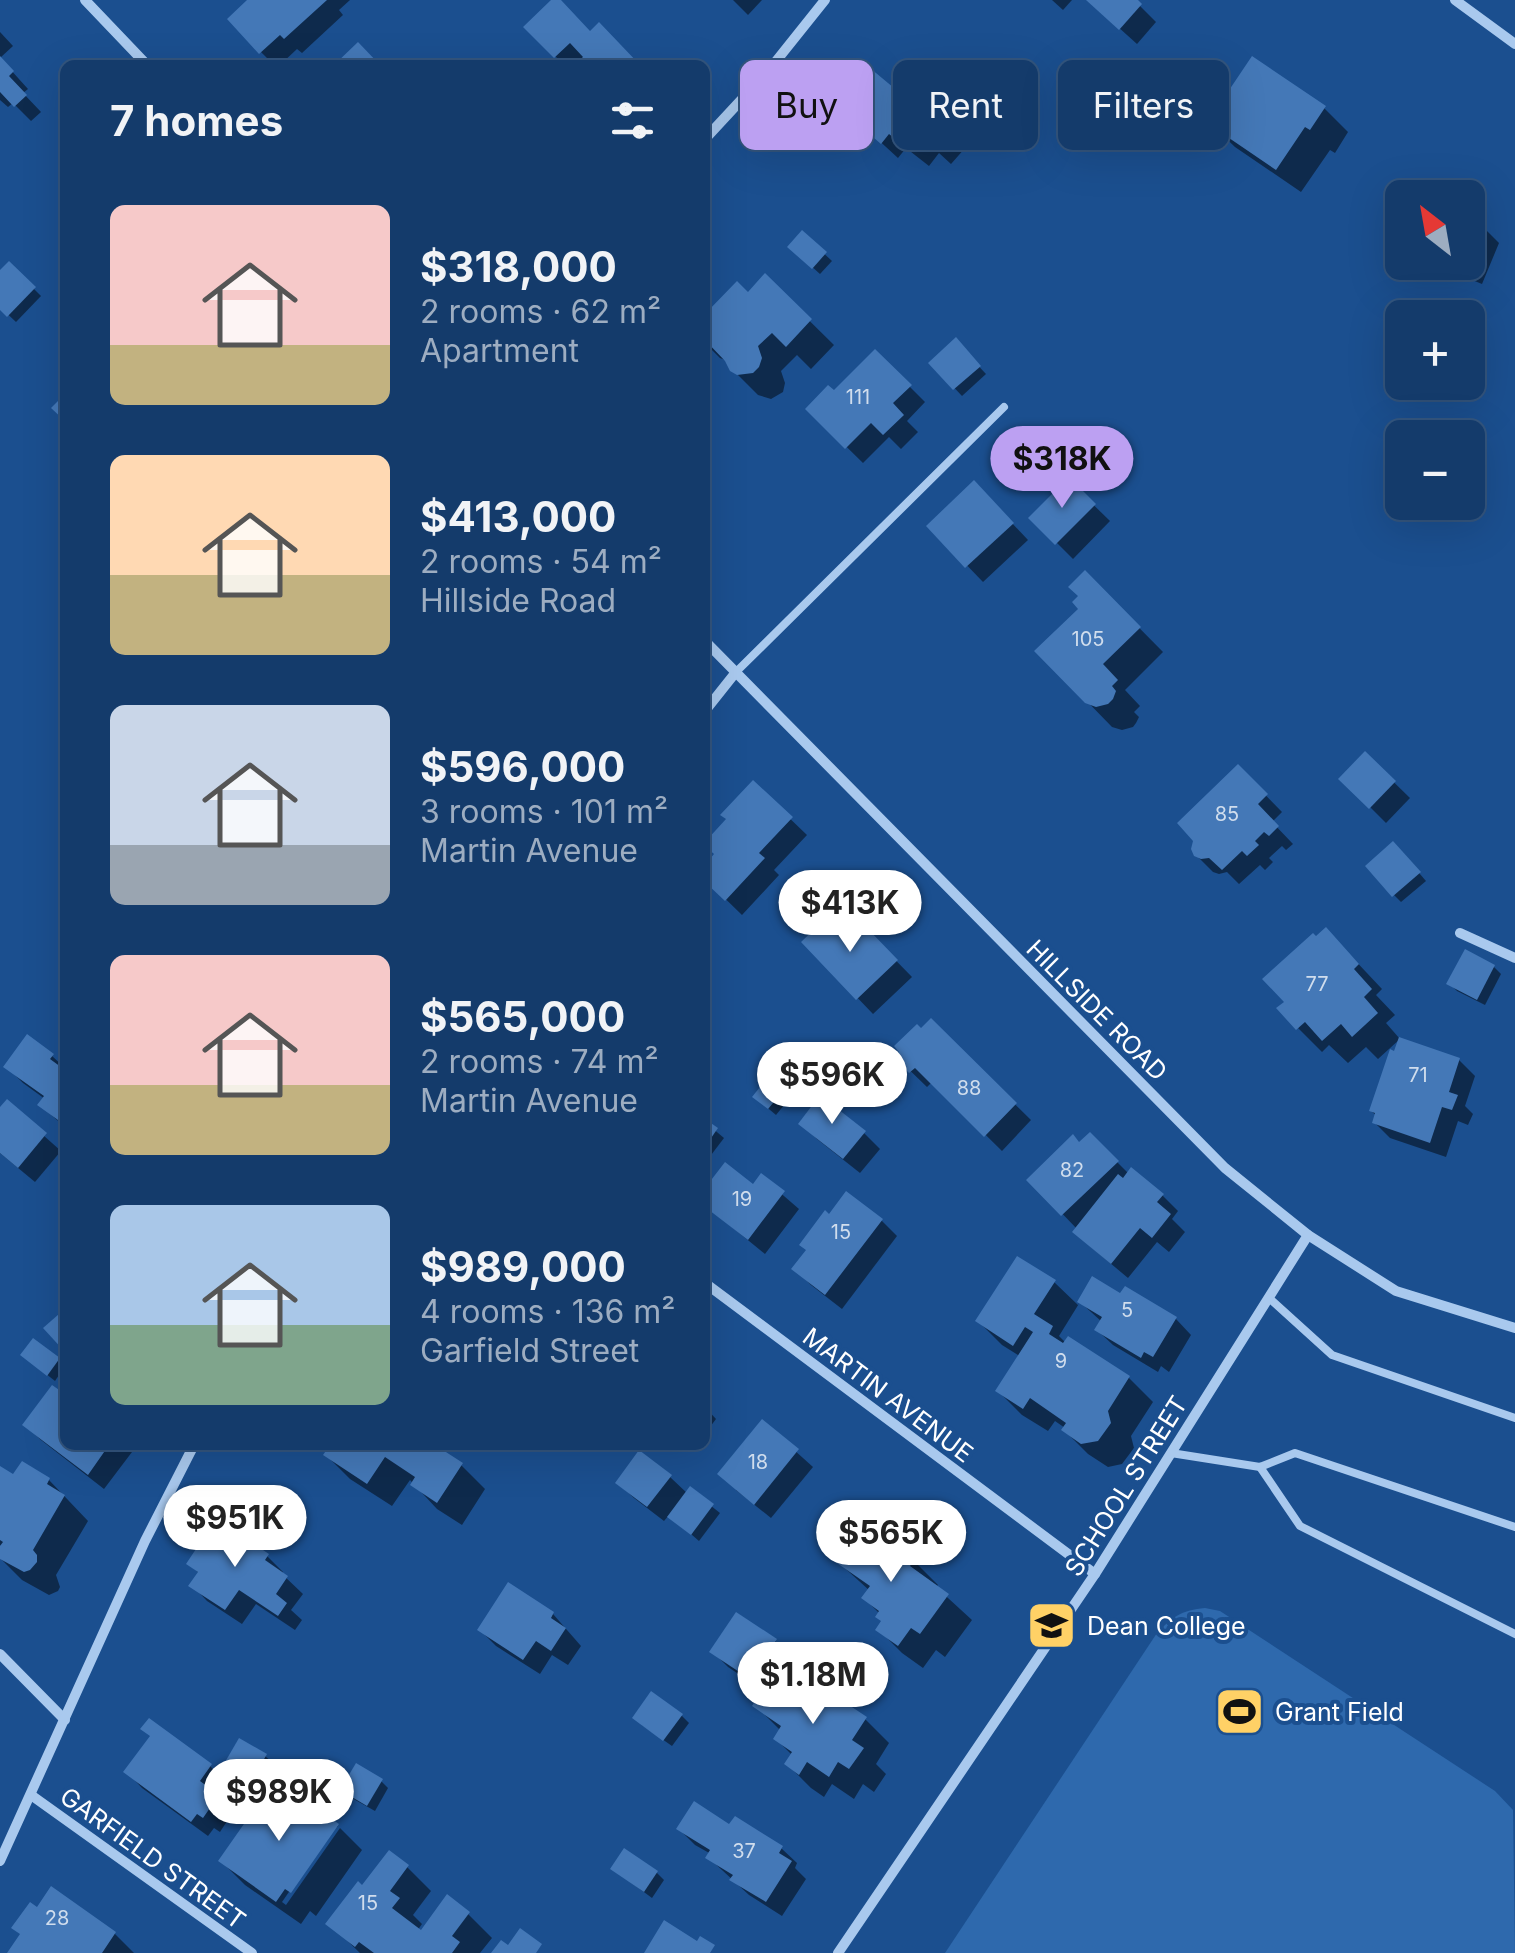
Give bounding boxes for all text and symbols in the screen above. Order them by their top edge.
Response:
chip: Buy [740,60,873,150]
chip: Rent [893,60,1038,150]
chip: Filters [1058,60,1229,150]
icon: filters [605,93,660,148]
text: 7 homes [110,95,283,146]
north arrow [1385,180,1485,280]
map controls [1385,180,1485,520]
text: $318,000 [420,241,617,292]
icon: home [190,245,310,365]
text: 2 rooms · 62 m² [420,292,661,331]
button: + [1385,300,1485,400]
text: Apartment [420,331,579,370]
house number: 111 [846,385,870,409]
button: − [1385,420,1485,520]
pin: $318K [992,426,1132,511]
text: $318K [1012,439,1112,478]
text: $413,000 [420,491,616,542]
icon: home [190,495,310,615]
text: 2 rooms · 54 m² [420,542,662,581]
text: Hillside Road [420,581,616,620]
house number: 105 [1072,627,1104,651]
text: $596,000 [420,741,625,792]
icon: home [190,745,310,865]
text: 3 rooms · 101 m² [420,792,668,831]
house number: 85 [1215,802,1239,826]
text: Martin Avenue [420,831,638,870]
pin: $413K [780,870,920,955]
text: $413K [801,883,899,922]
street label: HILLSIDE ROAD [1021,934,1173,1086]
house number: 77 [1305,972,1329,996]
text: $565,000 [420,991,625,1042]
icon: home [190,995,310,1115]
text: 2 rooms · 74 m² [420,1042,659,1081]
pin: $596K [762,1042,902,1127]
text: $596K [779,1055,885,1094]
house number: 71 [1408,1063,1428,1087]
house number: 88 [957,1076,981,1100]
text: Martin Avenue [420,1081,638,1120]
house number: 82 [1060,1158,1084,1182]
house number: 19 [732,1187,752,1211]
house number: 15 [831,1220,851,1244]
text: $989,000 [420,1241,626,1292]
icon: home [190,1245,310,1365]
text: 4 rooms · 136 m² [420,1292,676,1331]
house number: 5 [1121,1298,1133,1322]
street label: MARTIN AVENUE [797,1321,979,1469]
text: Garfield Street [420,1331,639,1370]
house number: 9 [1055,1349,1067,1373]
street label: SCHOOL STREET [1058,1390,1194,1582]
house number: 18 [748,1450,768,1474]
pin: $951K [165,1485,305,1570]
text: $951K [186,1498,285,1537]
pin: $565K [821,1500,961,1585]
text: $565K [838,1513,944,1552]
school or university icon: Dean College [1026,1600,1078,1652]
place label: Dean College [1087,1611,1246,1641]
pin: $1.18M [732,1642,894,1727]
text: $1.18M [760,1655,866,1694]
sports icon: Grant Field [1214,1686,1266,1738]
place label: Grant Field [1275,1697,1404,1727]
pin: $989K [209,1759,349,1844]
text: $989K [226,1772,332,1811]
street label: GARFIELD STREET [55,1781,251,1935]
house number: 37 [732,1839,756,1863]
house number: 15 [358,1891,378,1915]
house number: 28 [45,1906,69,1930]

